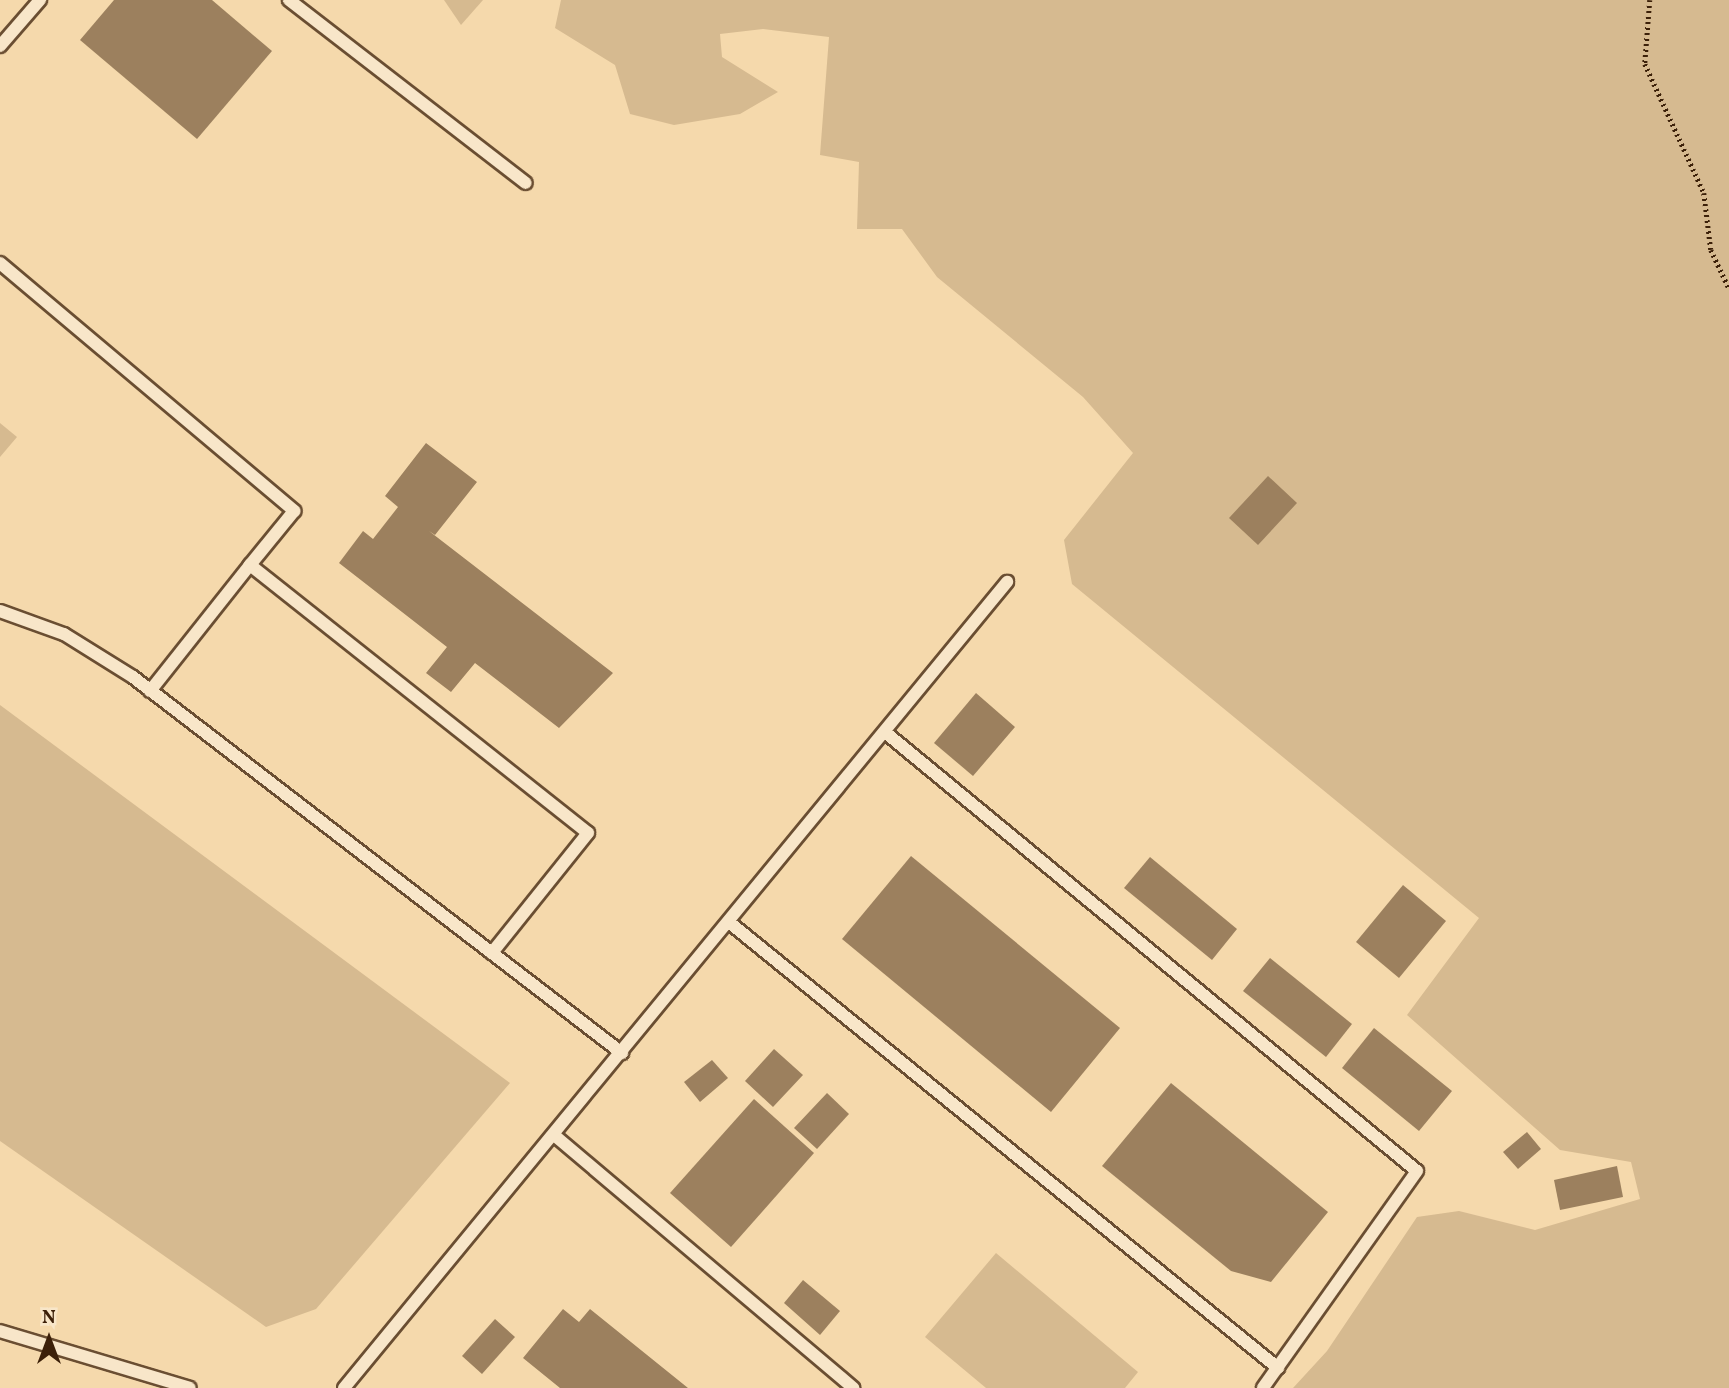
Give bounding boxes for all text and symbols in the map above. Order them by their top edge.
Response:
north arrow [14,1304,84,1374]
text: N [42,1305,56,1331]

